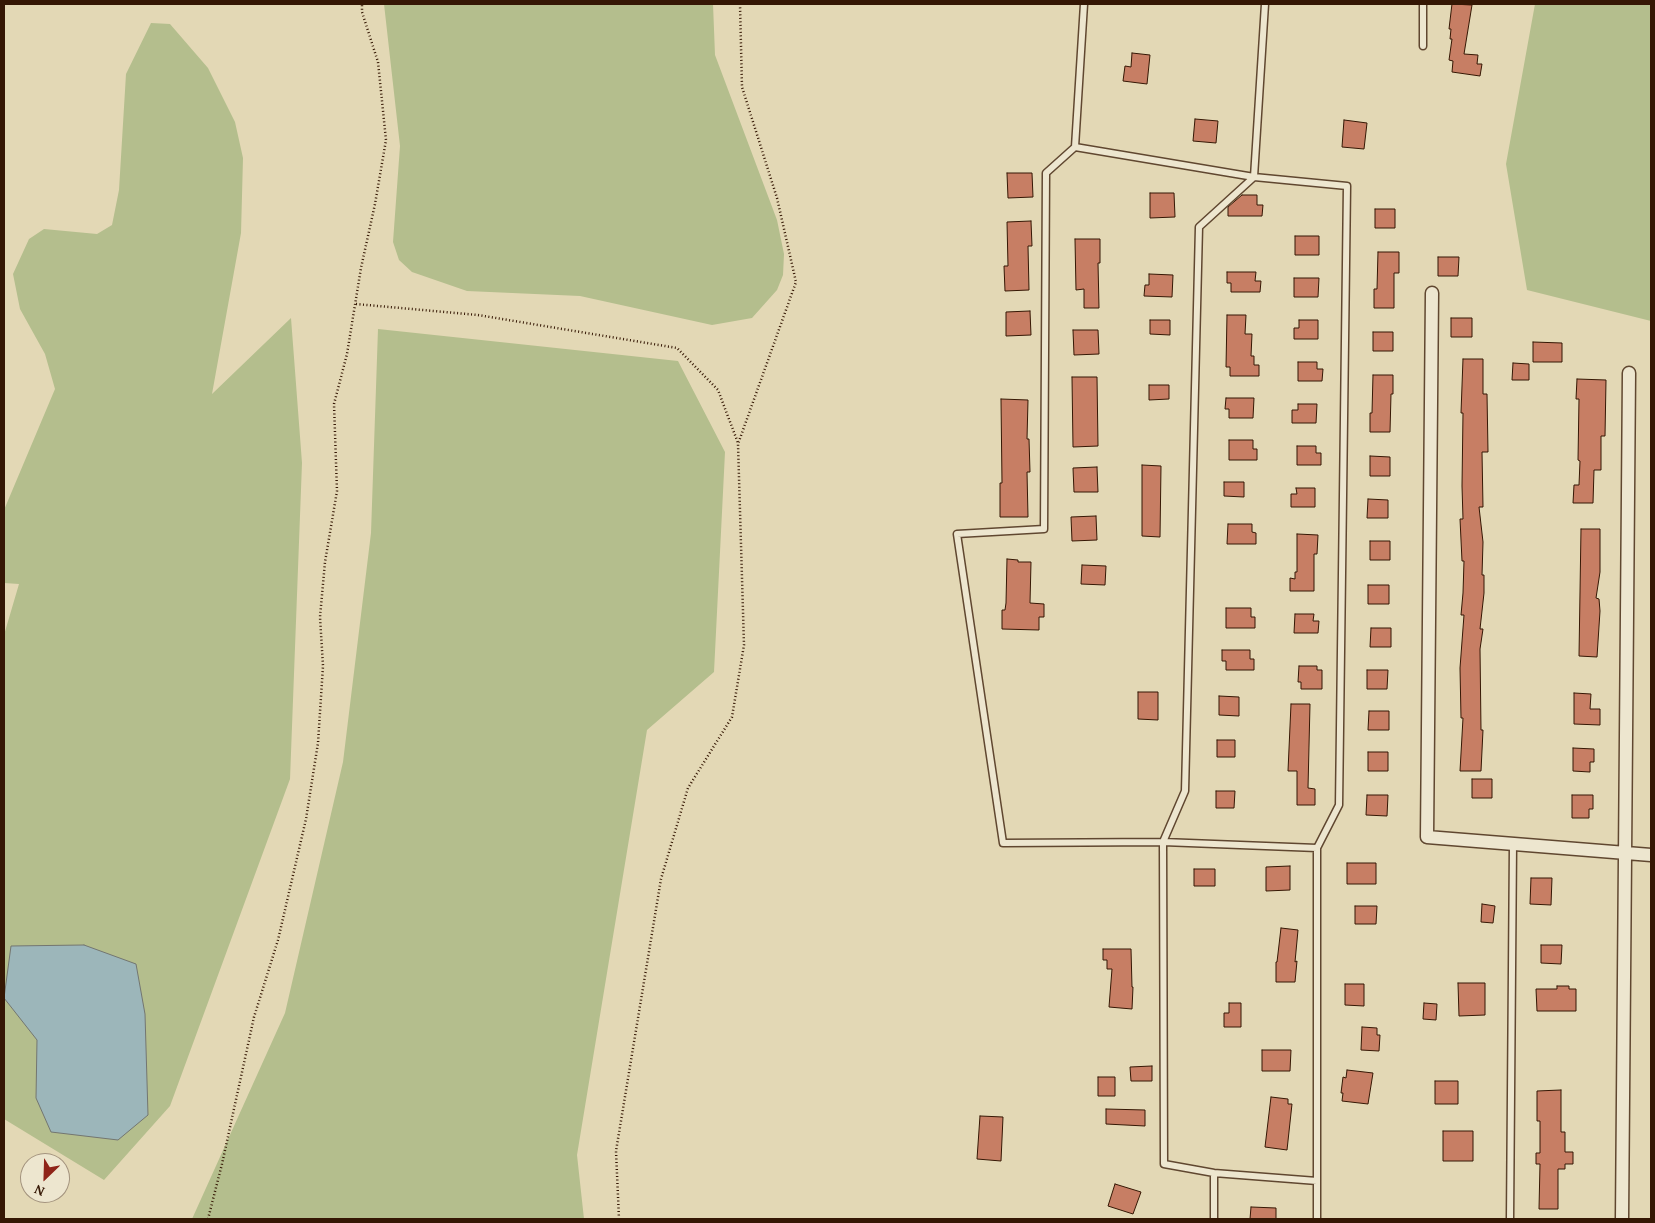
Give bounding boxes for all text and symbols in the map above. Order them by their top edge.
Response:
north arrow [20,1153,70,1203]
text: N [31,1180,48,1202]

